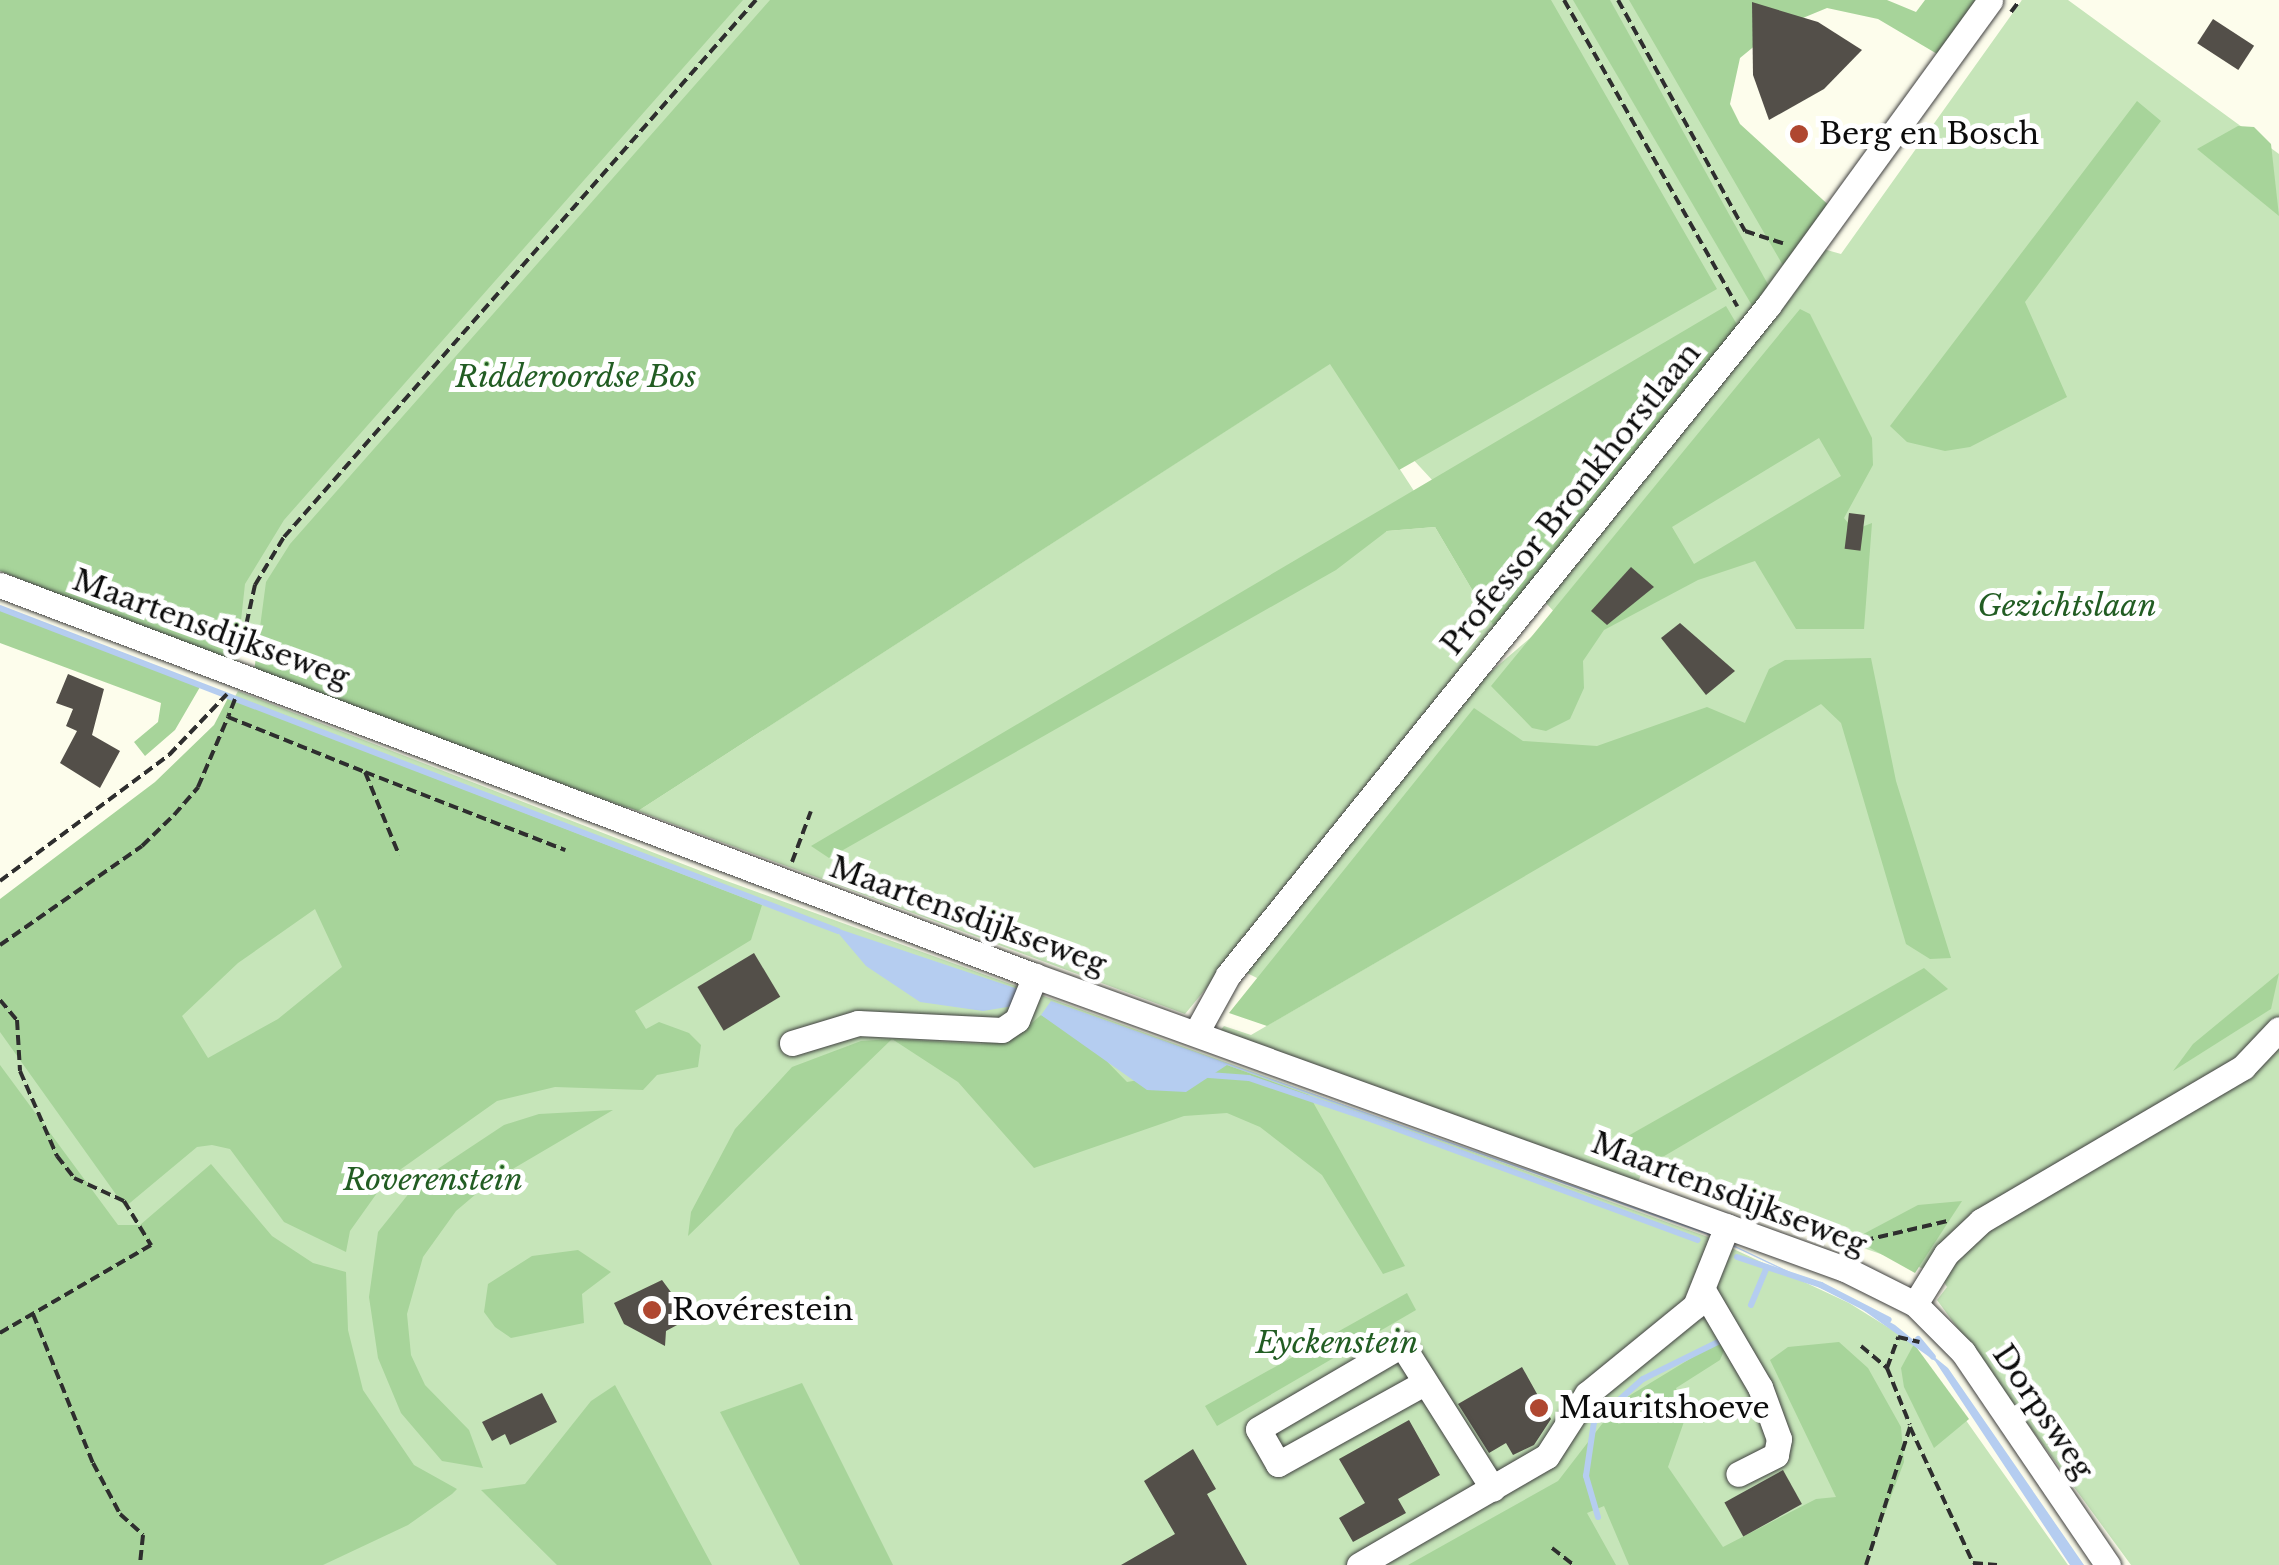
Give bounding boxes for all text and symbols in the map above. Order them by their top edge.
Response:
place label: Berg en Bosch [1819,116,2040,152]
marker: Berg en Bosch [1788,123,1810,145]
street label: Professor Bronkhorstlaan [1434,335,1708,663]
park label: Ridderoordse Bos [456,359,696,395]
street label: Maartensdijkseweg [68,562,354,696]
park label: Gezichtslaan [1978,588,2156,624]
street label: Maartensdijkseweg [825,849,1111,983]
street label: Maartensdijkseweg [1586,1125,1872,1263]
park label: Roverenstein [343,1162,523,1198]
place label: Rovérestein [672,1292,853,1328]
marker: Rovérestein [641,1299,663,1321]
park label: Eyckenstein [1256,1325,1418,1361]
street label: Dorpsweg [1985,1338,2101,1486]
place label: Mauritshoeve [1559,1390,1770,1426]
marker: Mauritshoeve [1528,1397,1550,1419]

